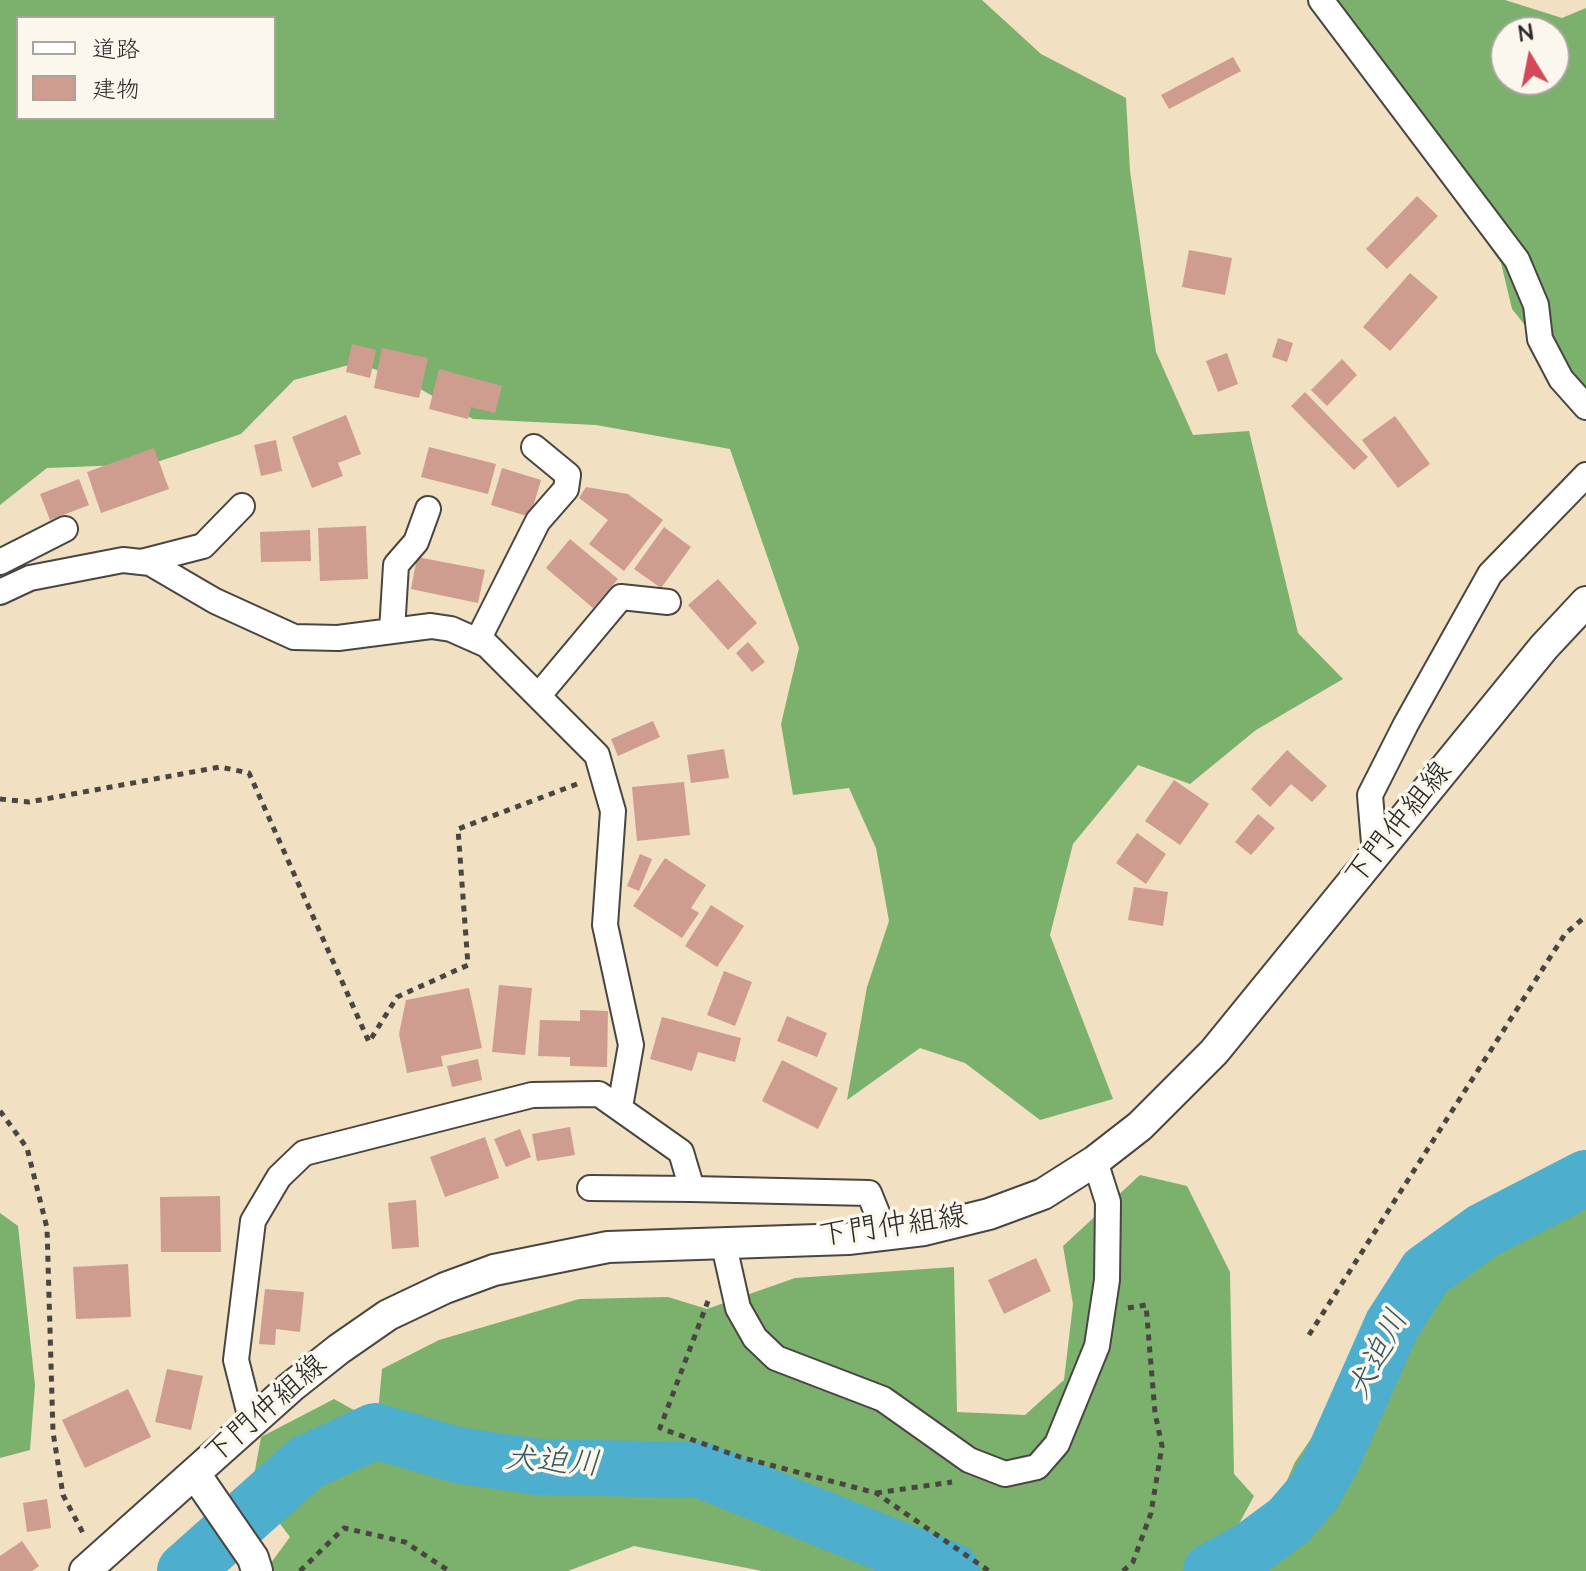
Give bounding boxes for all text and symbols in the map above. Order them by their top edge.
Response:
legend [16,16,276,120]
north arrow [1490,16,1570,96]
text: N [1517,17,1536,50]
text: 道路 [92,33,140,67]
text: 建物 [92,73,140,107]
street label: 下門仲組線 [1339,755,1461,895]
street label: 下門仲組線 [816,1200,970,1256]
water label: 犬迫川 [1341,1305,1419,1407]
street label: 下門仲組線 [199,1348,335,1474]
water label: 犬迫川 [503,1441,601,1487]

